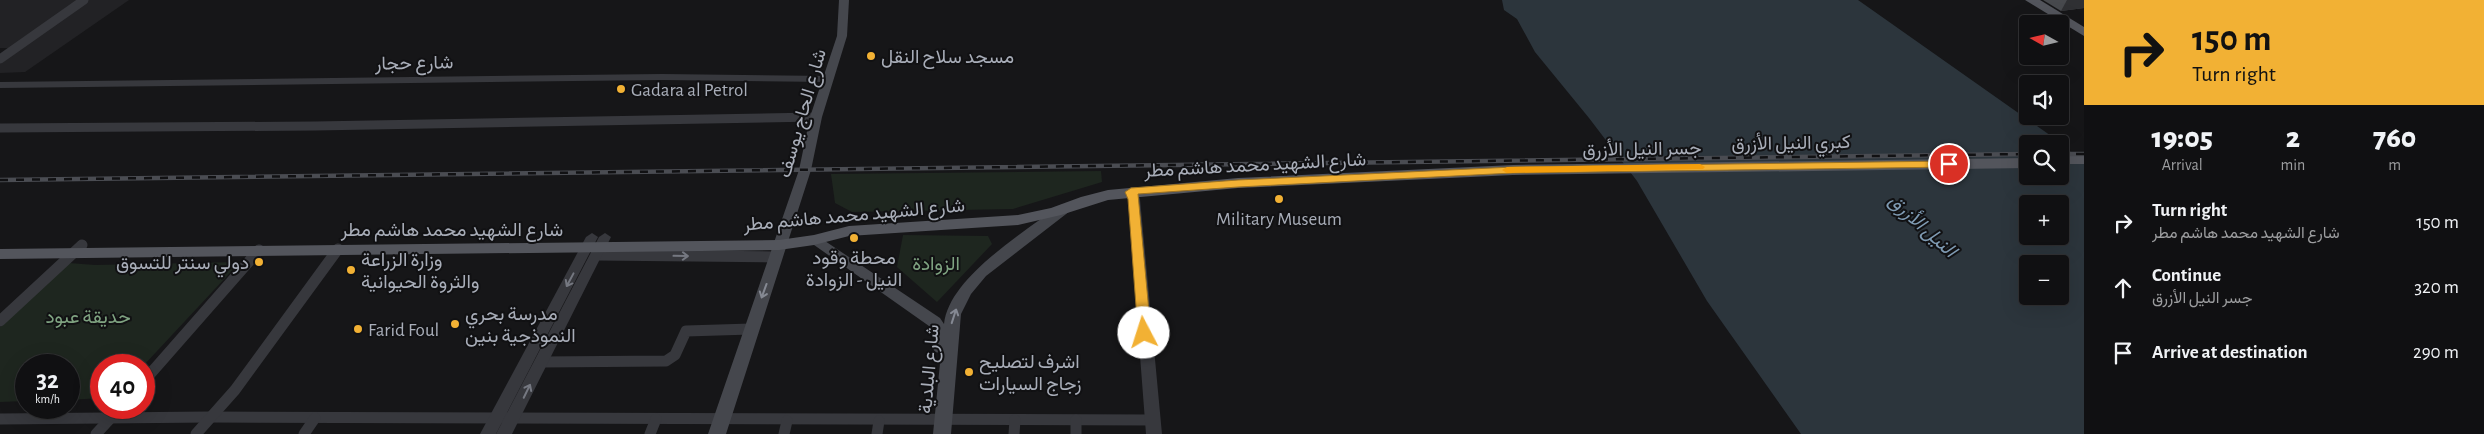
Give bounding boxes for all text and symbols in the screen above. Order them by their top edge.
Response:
north arrow [2019,15,2069,65]
map controls [2019,15,2069,305]
icon: right [2109,20,2174,85]
text: 150 m [2192,22,2272,57]
street label: شارع الحاج يوسف [775,47,832,181]
place label: مسجد سلاح النقل [881,48,1014,69]
marker: مسجد سلاح النقل [865,50,877,62]
street label: شارع حجار [374,53,453,76]
text: Turn right [2192,63,2276,85]
button: sound [2019,75,2069,125]
place label: Gadara al Petrol [631,81,748,100]
marker: Gadara al Petrol [615,83,627,95]
text: 19:05 [2152,123,2213,153]
text: 2 [2286,123,2300,153]
text: 760 [2373,123,2416,153]
street label: كبري النيل الأزرق [1731,131,1851,159]
button: search [2019,135,2069,185]
street label: جسر النيل الأزرق [1582,137,1702,161]
pin [1928,143,1970,185]
street label: شارع الشهيد محمد هاشم مطر [1142,150,1367,183]
icon: arrive [1935,150,1963,178]
text: Arrival [2162,157,2203,173]
text: min [2280,157,2305,173]
text: m [2388,157,2401,173]
water label: النيل الأزرق [1883,189,1963,264]
marker: Military Museum [1273,193,1285,205]
button: + [2019,195,2069,245]
street label: شارع الشهيد محمد هاشم مطر [741,196,966,237]
text: Turn right [2152,201,2227,220]
icon: right [2109,209,2137,237]
place label: Military Museum [1216,210,1342,229]
text: 150 m [2416,213,2459,232]
street label: شارع الشهيد محمد هاشم مطر [340,221,563,242]
text: شارع الشهيد محمد هاشم مطر [2152,225,2340,241]
marker: محطة وقود النيل - الزوادة [848,232,860,244]
place label: محطة وقود النيل - الزوادة [806,249,902,291]
place label: وزارة الزراعة والثروة الحيوانية [361,251,479,293]
one-way arrow [672,251,688,260]
place label: دولي سنتر للتسوق [116,254,249,278]
park label: الزوادة [912,255,960,275]
button: − [2019,255,2069,305]
marker: دولي سنتر للتسوق [253,256,265,268]
marker: وزارة الزراعة والثروة الحيوانية [345,264,357,276]
text: Continue [2152,266,2221,285]
one-way arrow [565,272,574,287]
icon: ahead [2109,274,2137,302]
text: 320 m [2414,278,2459,297]
one-way arrow [759,282,768,298]
text: جسر النيل الأزرق [2152,290,2253,306]
place label: مدرسة بحري النموذجية بنين [465,305,576,347]
position arrow [1117,306,1169,358]
park label: حديقة عبود [45,308,131,328]
one-way arrow [949,308,959,324]
marker: مدرسة بحري النموذجية بنين [449,318,461,330]
place label: Farid Foul [368,321,439,340]
marker: Farid Foul [352,323,364,335]
street label: شارع البلدية [916,324,945,415]
icon: arrive [2109,339,2137,367]
text: Arrive at destination [2152,343,2308,362]
text: 290 m [2413,343,2459,362]
place label: اشرف لتصليح زجاج السيارات [979,353,1082,396]
speed limit sign: 40 [90,354,155,419]
marker: اشرف لتصليح زجاج السيارات [963,366,975,378]
text: 32 [36,368,59,393]
one-way arrow [522,384,532,399]
text: km/h [35,393,60,405]

